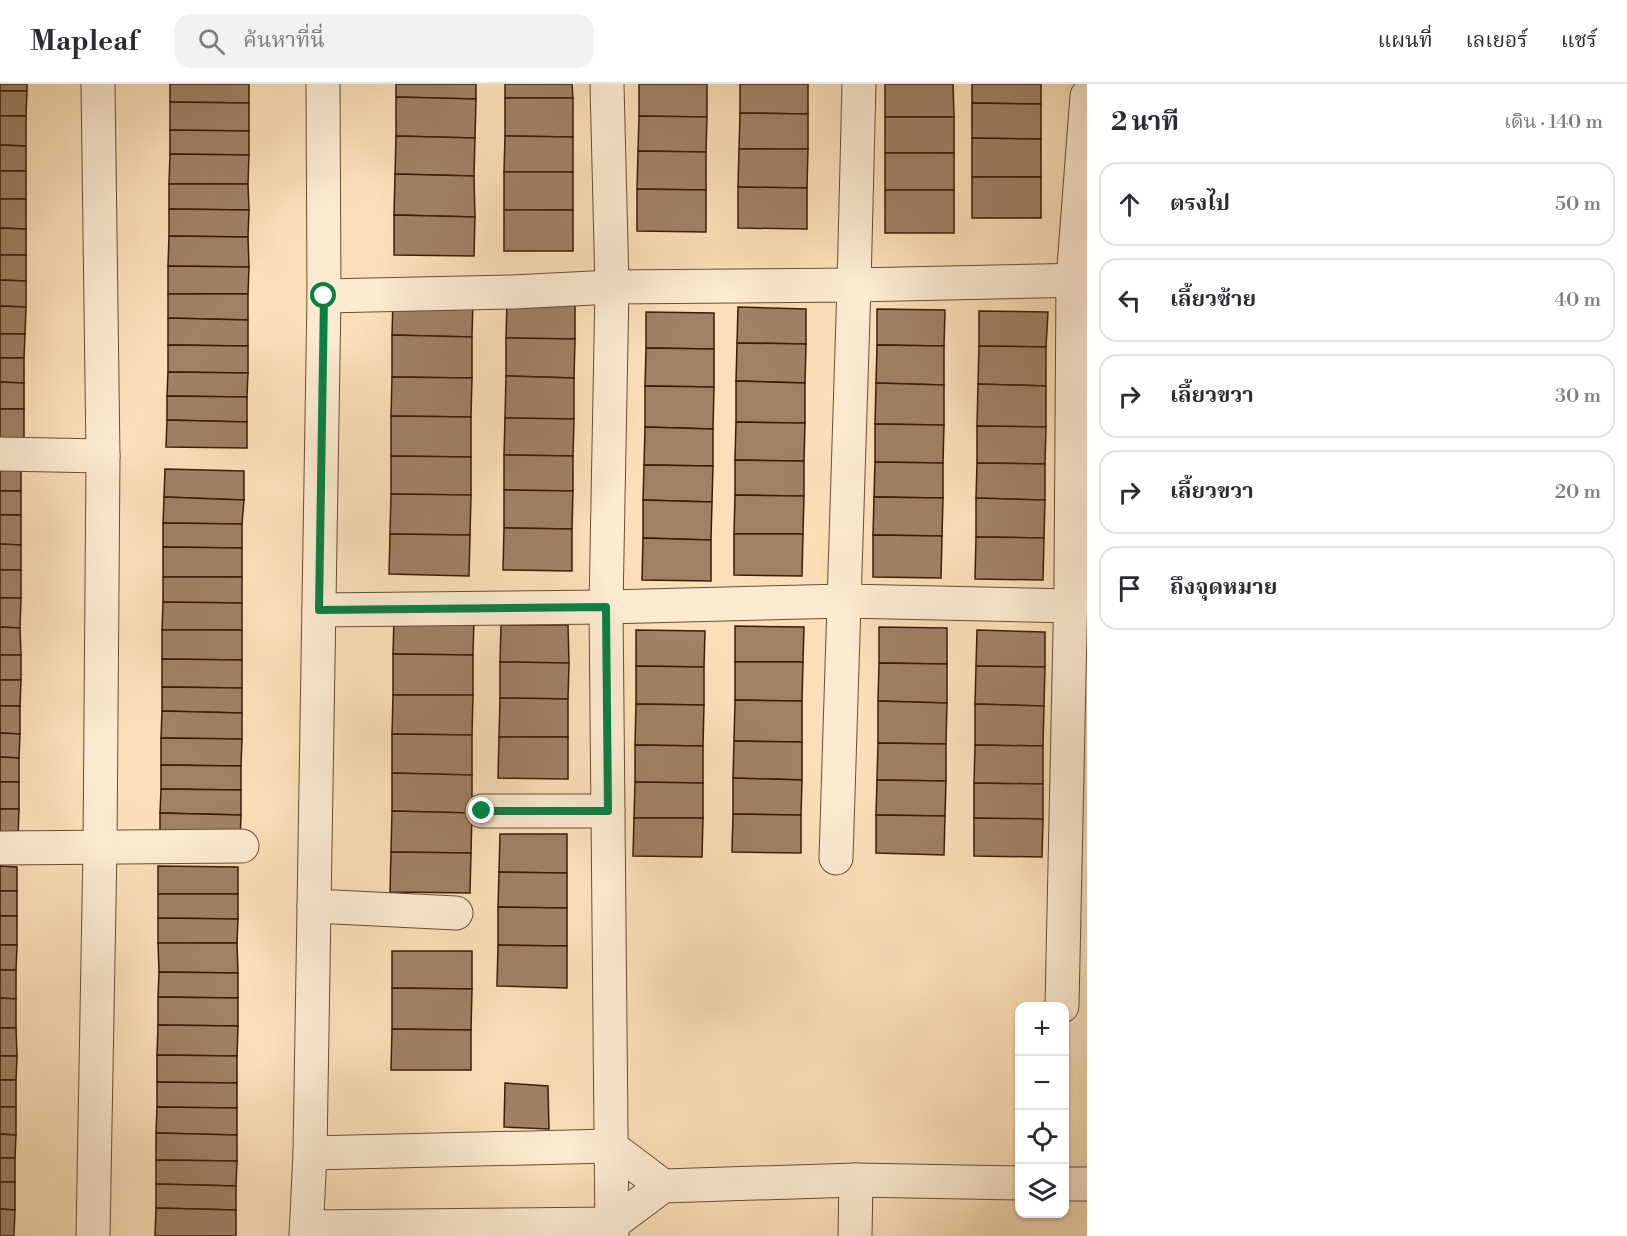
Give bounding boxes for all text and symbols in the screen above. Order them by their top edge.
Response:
search box [174,14,594,68]
text: Mapleaf [30,24,138,59]
icon: search [195,25,228,58]
text: ค้นหาที่นี่ [243,27,325,54]
text: แผนที่ [1378,28,1433,54]
text: เลเยอร์ [1466,28,1528,54]
text: แชร์ [1561,28,1597,54]
text: 2 นาที [1111,106,1179,138]
text: เดิน · 140 m [1504,110,1603,135]
icon: ahead [1113,188,1146,221]
text: ตรงไป [1170,190,1230,217]
text: 50 m [1555,192,1601,217]
route start [310,282,336,308]
icon: left [1113,284,1146,317]
text: เลี้ยวซ้าย [1170,286,1256,313]
text: 40 m [1554,288,1601,313]
icon: right [1113,380,1146,413]
text: เลี้ยวขวา [1170,382,1254,409]
text: 30 m [1555,384,1601,409]
icon: right [1113,476,1146,509]
text: เลี้ยวขวา [1170,478,1254,505]
text: 20 m [1555,480,1601,505]
icon: arrive [1113,572,1146,605]
text: ถึงจุดหมาย [1170,574,1277,601]
route end [468,797,494,823]
map controls [1015,1002,1069,1218]
button: + [1015,1002,1069,1056]
button: − [1015,1056,1069,1110]
button: locate [1015,1110,1069,1164]
button: layers [1015,1164,1069,1218]

